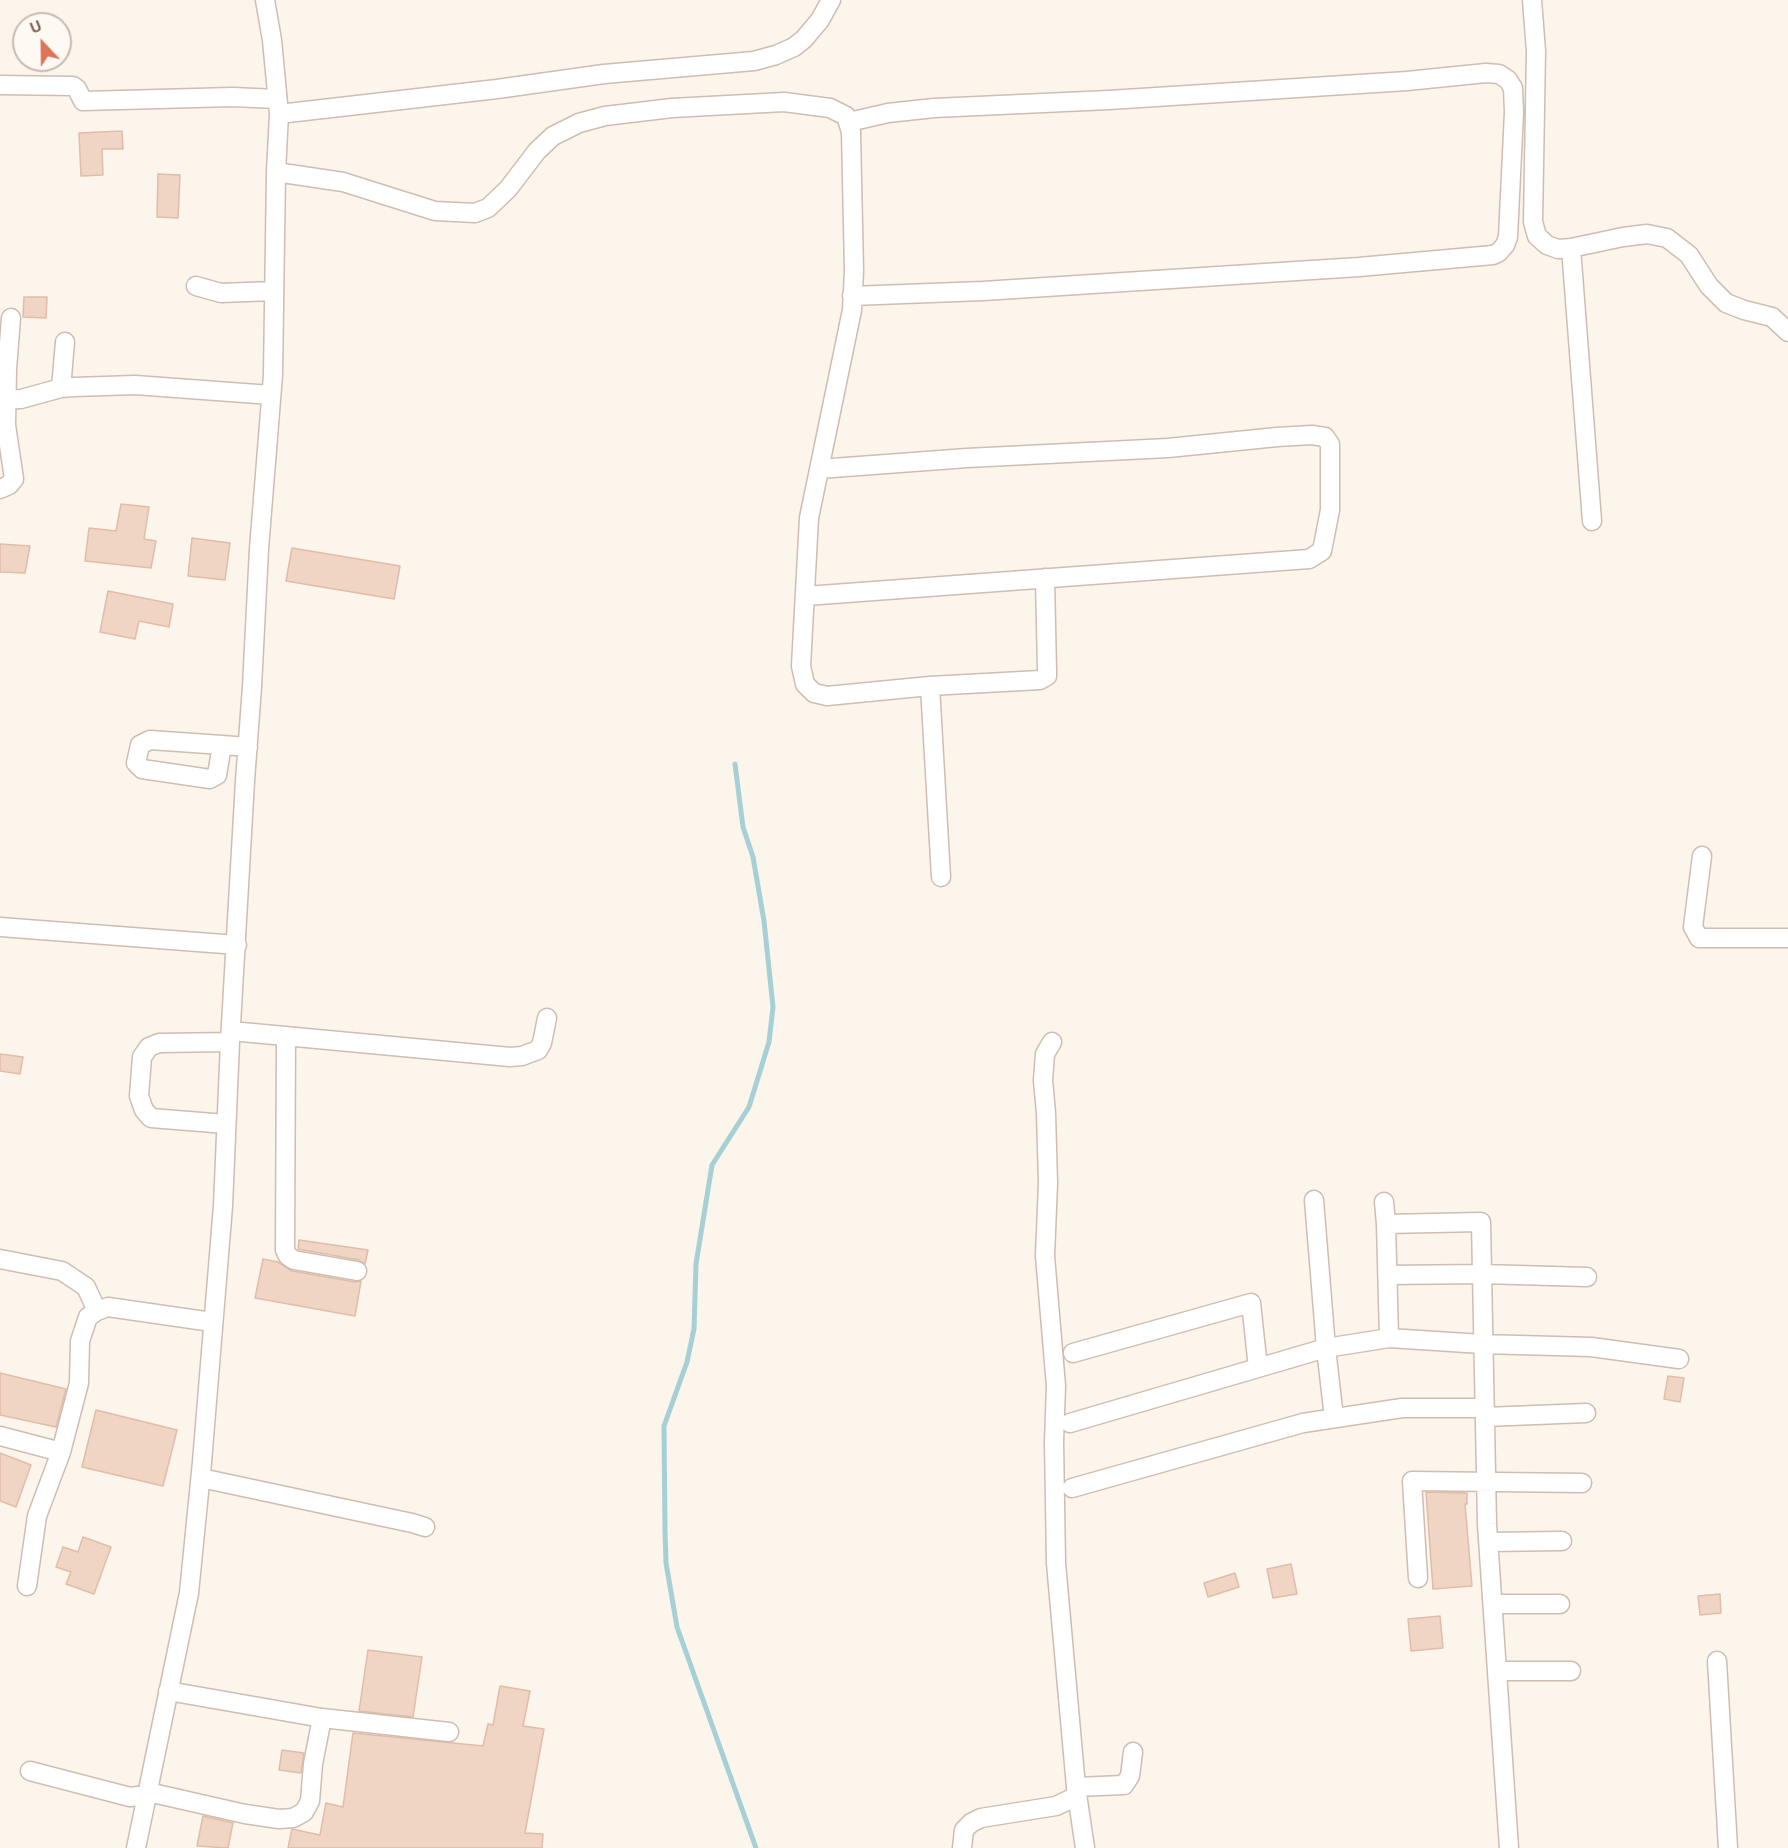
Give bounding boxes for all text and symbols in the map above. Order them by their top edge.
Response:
north arrow [12,12,72,72]
text: U [27,15,45,38]

